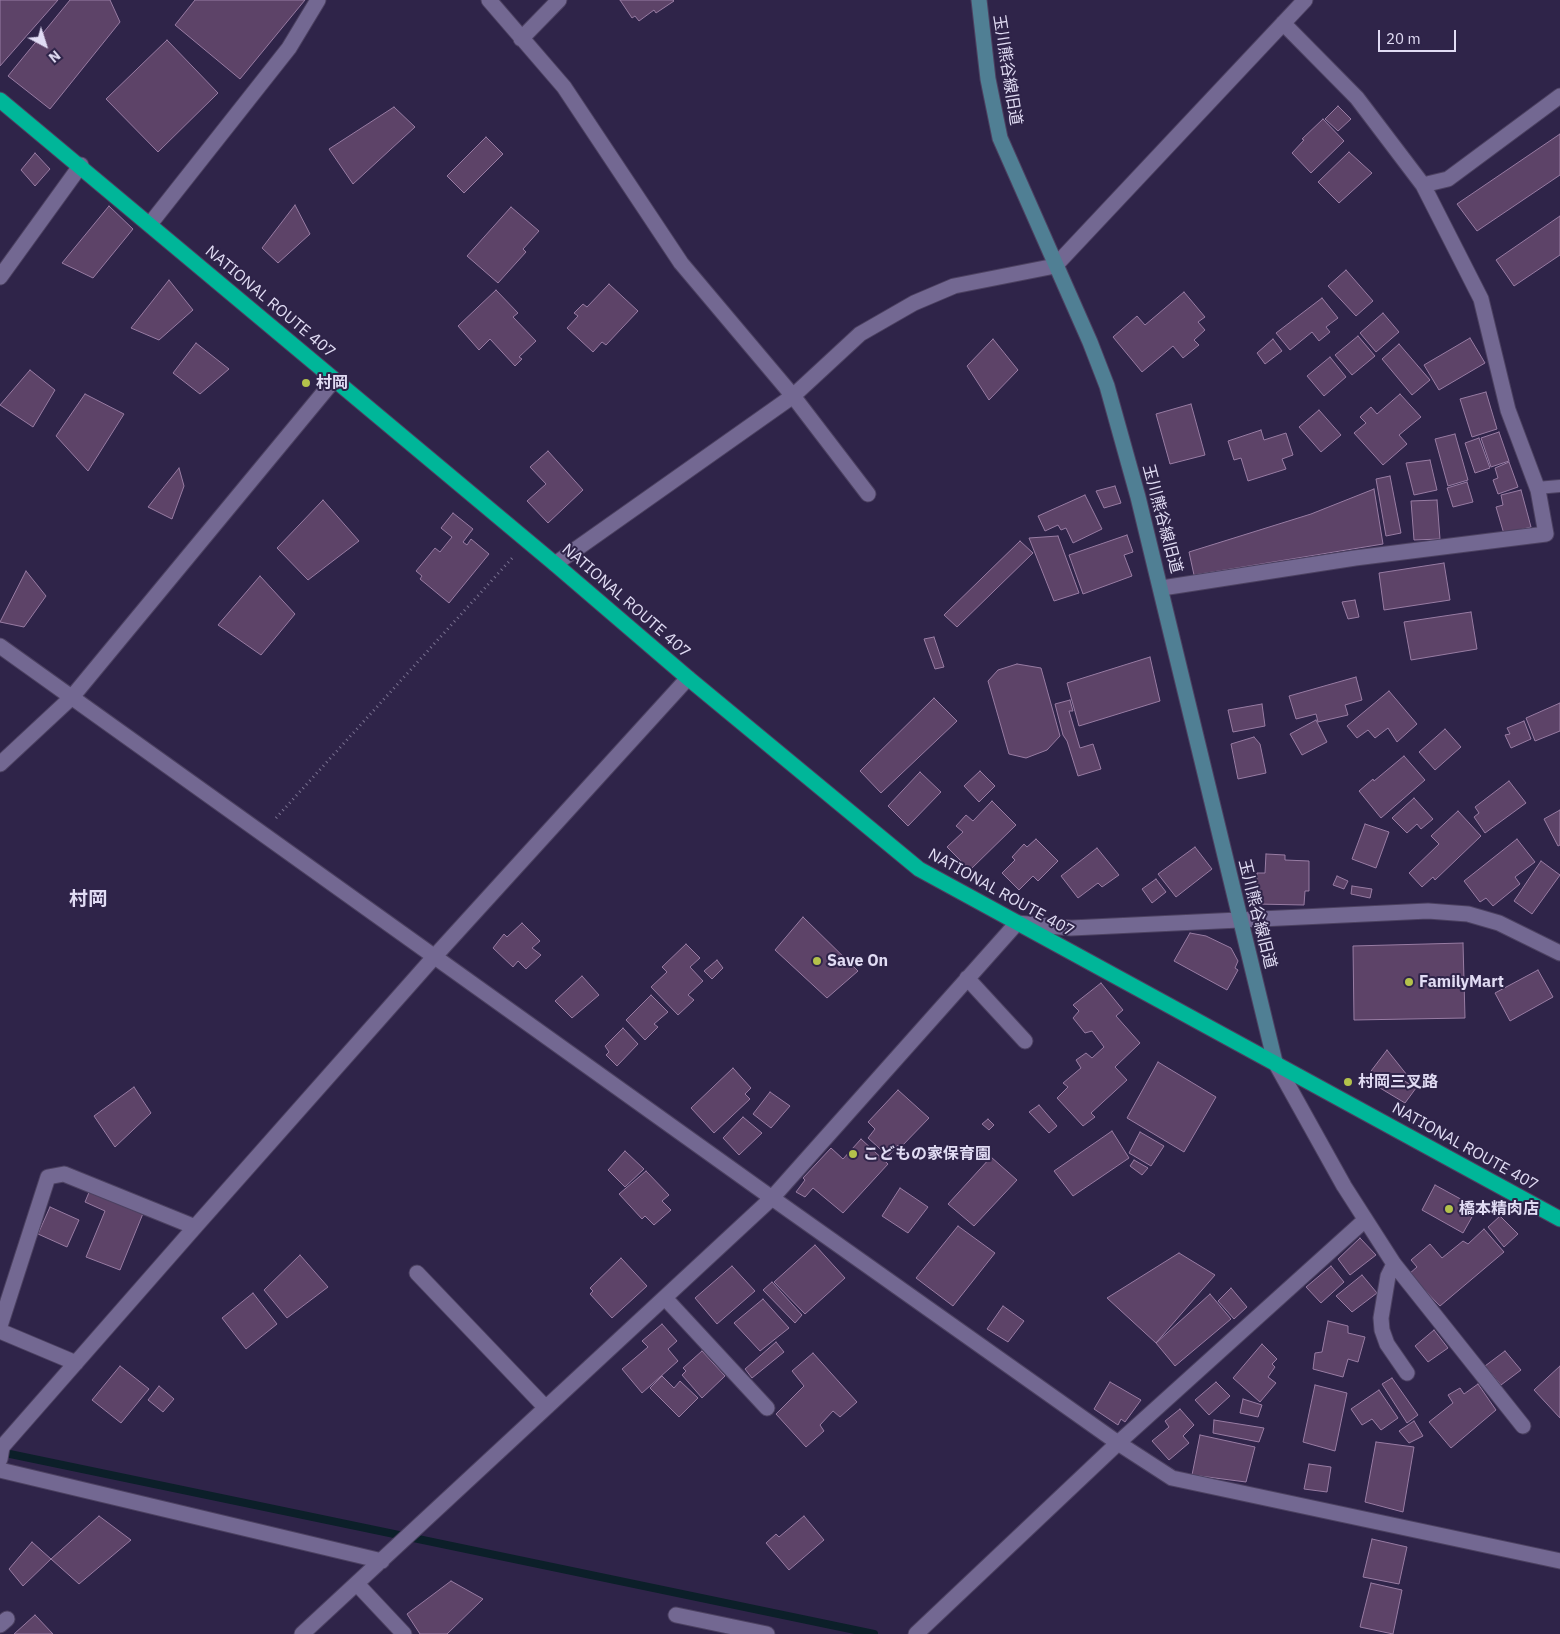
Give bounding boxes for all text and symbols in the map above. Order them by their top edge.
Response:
street label: 玉川熊谷線旧道 [989,13,1025,127]
north arrow [20,20,70,70]
scale bar [1380,20,1458,52]
text: 20 m [1386,29,1421,48]
text: N [45,46,64,67]
street label: NATIONAL ROUTE 407 [201,242,339,362]
place label: 村岡 [316,373,348,393]
marker: 村岡 [300,377,312,389]
street label: 玉川熊谷線旧道 [1138,462,1186,576]
street label: NATIONAL ROUTE 407 [558,540,694,662]
street label: NATIONAL ROUTE 407 [925,845,1077,941]
street label: 玉川熊谷線旧道 [1234,857,1280,971]
district label: 村岡 [69,889,107,911]
place label: Save On [827,951,888,971]
marker: Save On [811,955,823,967]
place label: FamilyMart [1419,972,1504,992]
marker: FamilyMart [1403,976,1415,988]
place label: 村岡三叉路 [1358,1072,1438,1092]
marker: 村岡三叉路 [1342,1076,1354,1088]
street label: NATIONAL ROUTE 407 [1389,1099,1541,1195]
place label: こどもの家保育園 [863,1144,991,1164]
marker: こどもの家保育園 [847,1148,859,1160]
place label: 橋本精肉店 [1459,1199,1539,1219]
marker: 橋本精肉店 [1443,1203,1455,1215]

